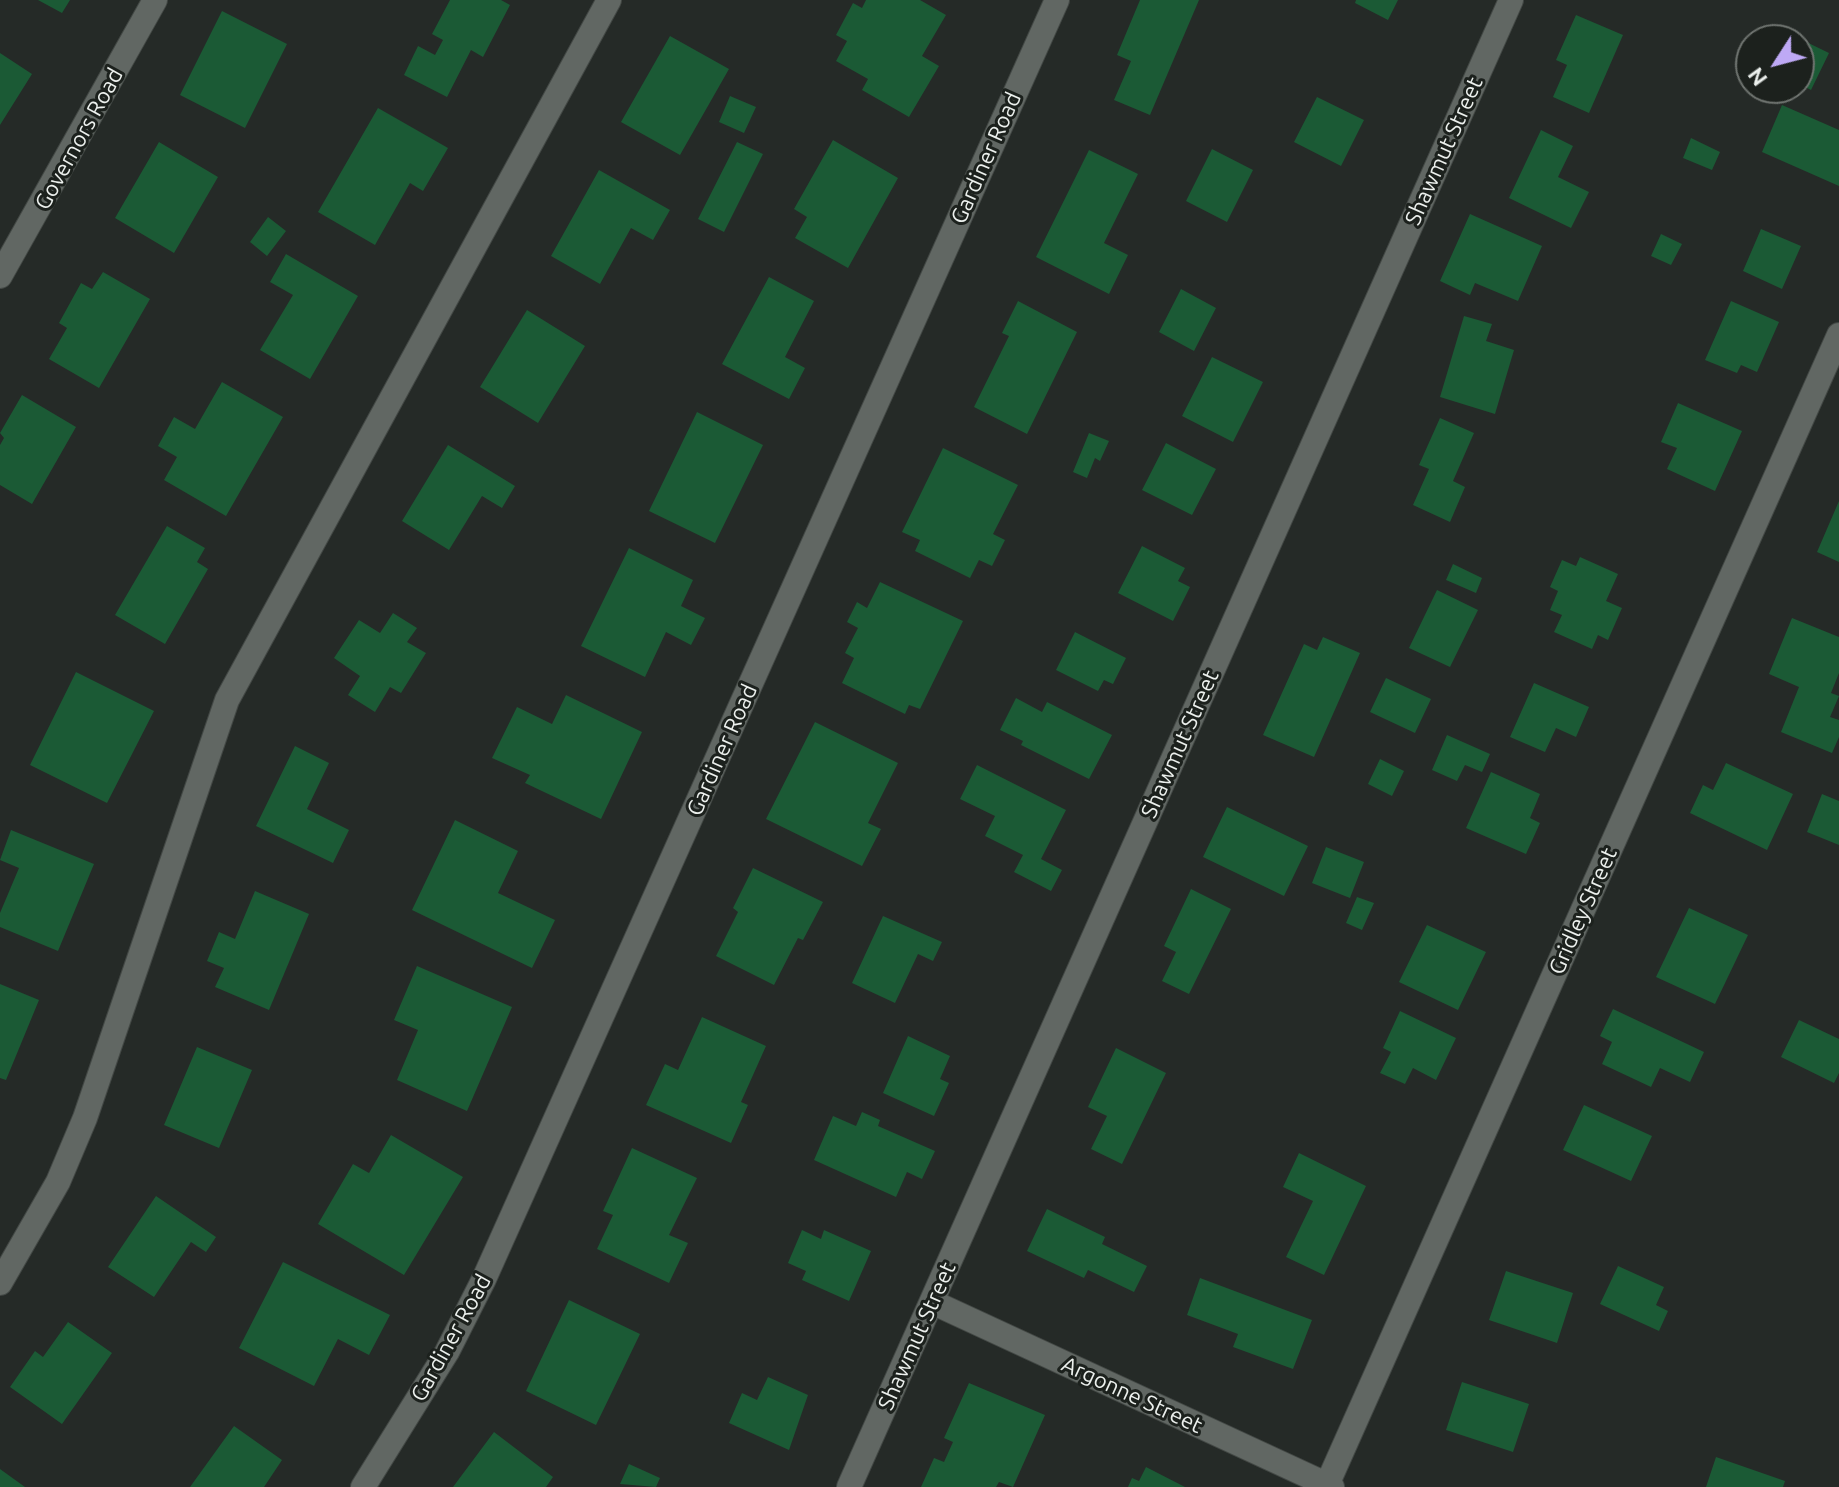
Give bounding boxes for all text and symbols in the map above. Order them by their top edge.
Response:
north arrow [1735,24,1815,104]
text: N [1742,63,1772,91]
street label: Governors Road [29,64,129,214]
street label: Shawmut Street [1400,73,1488,229]
street label: Gardiner Road [945,88,1027,228]
street label: Shawmut Street [1136,666,1224,822]
street label: Gardiner Road [681,680,763,820]
street label: Gridley Street [1543,843,1623,979]
street label: Shawmut Street [873,1258,961,1414]
street label: Gardiner Road [405,1270,497,1406]
street label: Argonne Street [1058,1351,1206,1439]

